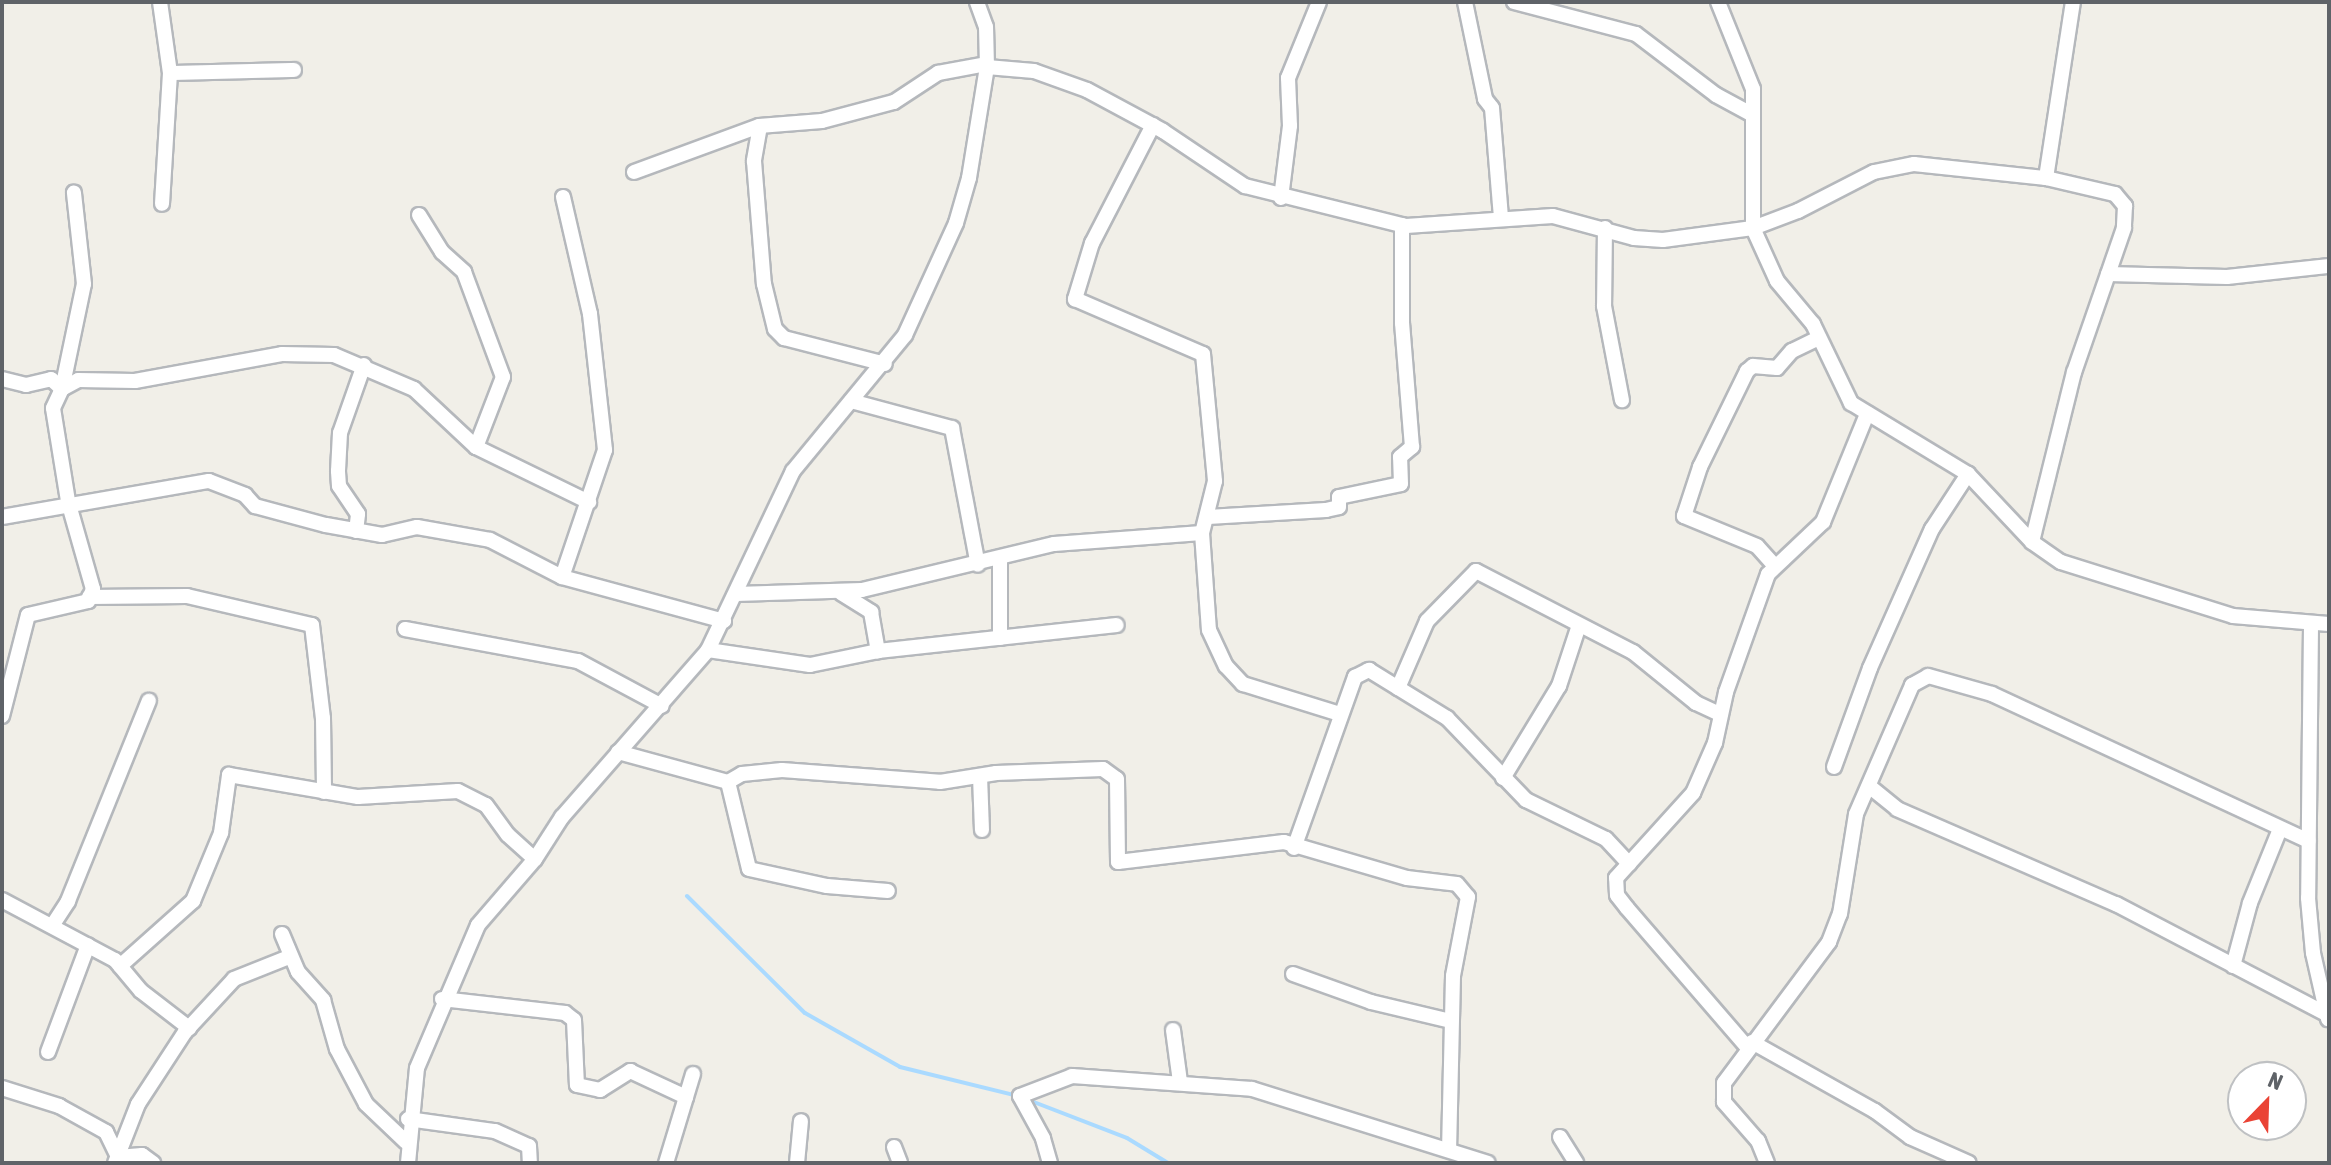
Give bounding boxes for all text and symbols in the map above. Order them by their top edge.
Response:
north arrow [2227,1061,2307,1141]
text: N [2265,1066,2287,1095]

